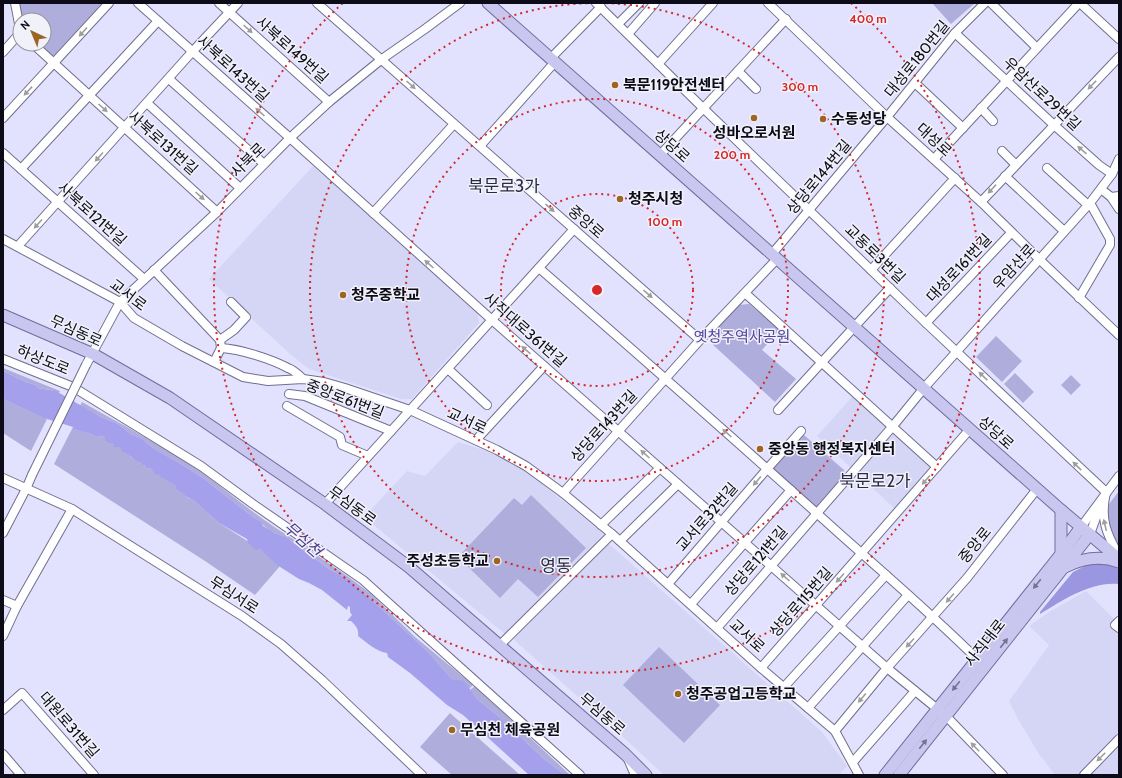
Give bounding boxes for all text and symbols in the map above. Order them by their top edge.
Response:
text: 400 m [849,11,887,26]
north arrow [12,12,52,52]
street label: 사북로149번길 [252,13,332,87]
text: N [17,17,33,33]
street label: 대성로180번길 [881,17,953,101]
one-way arrow [243,25,253,34]
one-way arrow [78,27,87,37]
street label: 사북로143번길 [193,32,273,106]
street label: 우암산로29번길 [1000,54,1084,134]
place label: 북문119안전센터 [623,76,725,94]
text: 300 m [782,79,818,94]
one-way arrow [406,80,415,89]
marker: 북문119안전센터 [610,80,620,90]
one-way arrow [1087,80,1097,90]
one-way arrow [24,85,33,96]
one-way arrow [98,104,108,113]
street label: 사북로131번길 [125,107,201,179]
one-way arrow [255,108,265,117]
place label: 수동성당 [831,110,886,128]
marker: 성바오로서원 [749,113,759,123]
marker: 수동성당 [818,114,828,124]
street label: 대성로 [913,119,955,161]
place label: 성바오로서원 [713,124,795,142]
street label: 상당로 [651,125,693,167]
street label: 상당로144번길 [783,136,855,218]
street label: 사북로 [227,139,269,181]
one-way arrow [1076,145,1087,154]
text: 200 m [714,147,750,162]
one-way arrow [94,152,103,162]
district label: 북문로3가 [468,176,540,196]
street label: 사북로121번길 [54,178,130,250]
one-way arrow [988,184,997,194]
place label: 청주시청 [628,190,683,208]
one-way arrow [194,191,205,200]
marker: 청주시청 [615,194,625,204]
street label: 중앙로 [564,202,608,242]
one-way arrow [545,204,555,213]
text: 100 m [648,214,682,229]
one-way arrow [34,220,43,229]
street label: 교동로3번길 [841,221,909,287]
street label: 대성로161번길 [923,230,995,306]
street label: 우암산로 [989,240,1039,294]
one-way arrow [424,259,434,268]
street label: 교서로 [106,275,150,315]
centre of rings [590,283,604,297]
place label: 청주중학교 [351,286,420,304]
street label: 사직대로361번길 [480,289,570,371]
one-way arrow [643,289,652,298]
marker: 청주중학교 [338,290,348,300]
street label: 무심동로 [47,312,105,350]
park label: 옛청주역사공원 [694,328,790,346]
street label: 하상도로 [14,341,72,379]
one-way arrow [522,346,531,355]
one-way arrow [978,371,988,381]
street label: 중앙로61번길 [303,376,387,422]
street label: 상당로143번길 [567,386,641,466]
street label: 교서로 [444,404,490,438]
street label: 상당로 [975,412,1017,454]
one-way arrow [722,429,732,438]
place label: 중앙동 행정복지센터 [768,440,896,458]
marker: 중앙동 행정복지센터 [755,444,765,454]
one-way arrow [640,450,650,459]
one-way arrow [1072,461,1083,470]
district label: 북문로2가 [839,471,911,491]
one-way arrow [752,475,761,486]
one-way arrow [921,475,930,485]
street label: 교서로32번길 [672,479,742,555]
street label: 무심동로 [324,482,380,530]
water label: 무심천 [280,518,327,563]
one-way arrow [1102,519,1108,532]
street label: 상당로121번길 [721,522,791,600]
street label: 중앙로 [955,523,995,567]
place label: 주성초등학교 [406,552,489,570]
marker: 주성초등학교 [492,556,502,566]
district label: 영동 [540,556,572,576]
street label: 상당로115번길 [766,563,836,641]
street label: 무심서로 [206,572,262,618]
one-way arrow [780,573,789,582]
one-way arrow [836,573,845,583]
one-way arrow [1033,579,1041,590]
one-way arrow [946,592,955,603]
street label: 교서로 [726,615,768,657]
street label: 사직대로 [961,616,1009,670]
one-way arrow [1000,637,1008,648]
one-way arrow [906,638,915,647]
one-way arrow [952,681,960,692]
place label: 청주공업고등학교 [686,685,797,703]
street label: 대원로31번길 [35,688,103,762]
street label: 무심동로 [575,689,629,739]
marker: 청주공업고등학교 [673,689,683,699]
one-way arrow [858,693,867,703]
place label: 무심천 체육공원 [460,721,560,739]
marker: 무심천 체육공원 [447,725,457,735]
one-way arrow [919,739,928,750]
one-way arrow [970,742,980,752]
one-way arrow [1096,752,1106,762]

